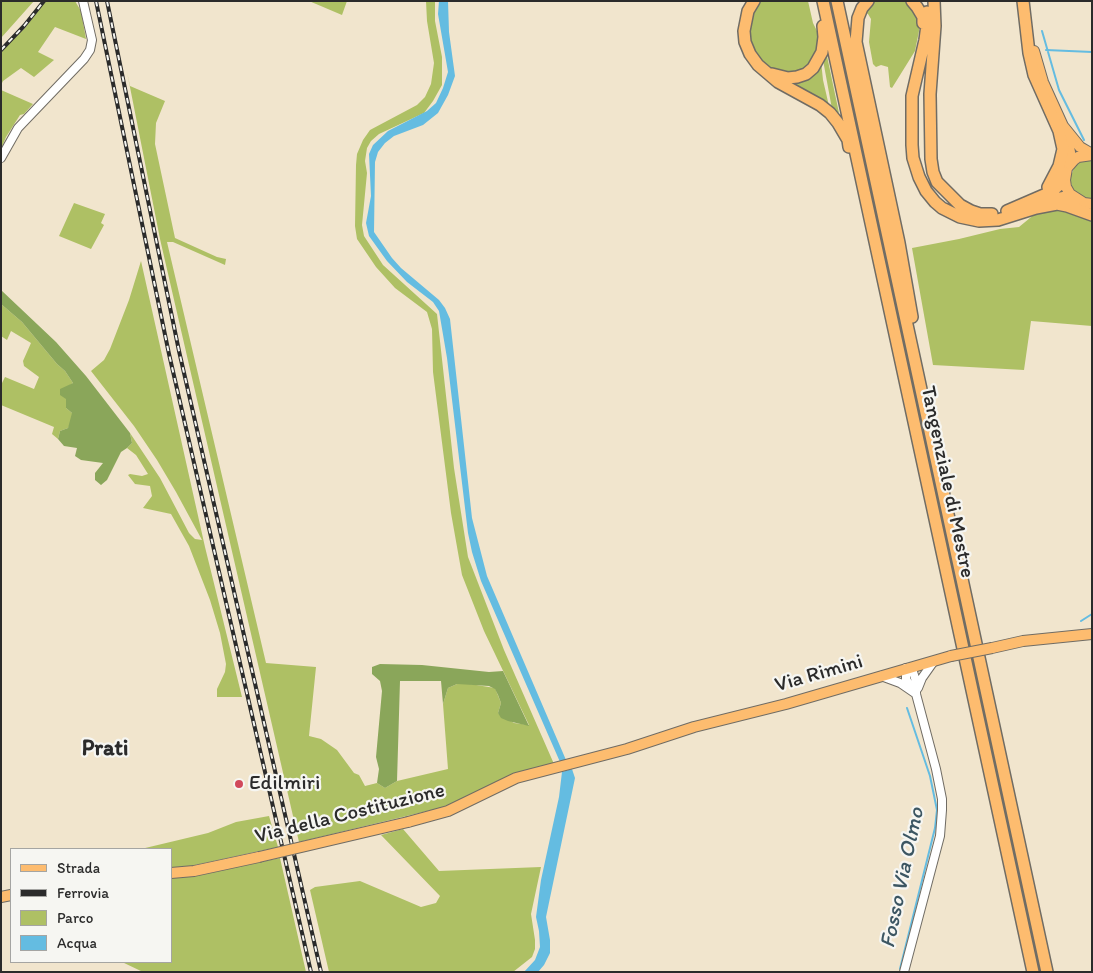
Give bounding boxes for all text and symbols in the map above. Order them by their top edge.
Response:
street label: Tangenziale di Mestre [914,384,980,580]
street label: Via Rimini [772,649,866,699]
district label: Prati [82,736,128,762]
place label: Edilmiri [249,771,320,797]
marker: Edilmiri [233,778,245,790]
street label: Via della Costituzione [252,778,448,850]
water label: Fosso Via Olmo [875,805,931,951]
legend [10,848,172,963]
text: Strada [57,859,100,877]
text: Ferrovia [57,884,109,902]
text: Parco [57,909,93,927]
text: Acqua [57,934,97,952]

